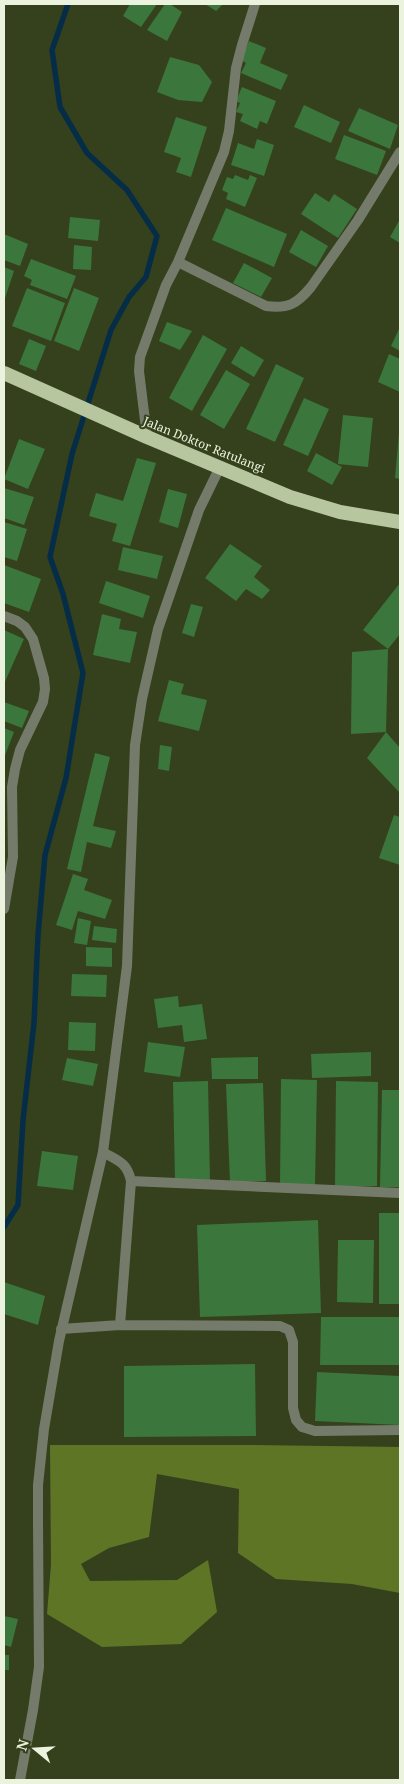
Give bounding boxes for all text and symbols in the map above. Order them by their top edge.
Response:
street label: Jalan Doktor Ratulangi [140,412,268,477]
north arrow [10,1724,60,1774]
text: N [11,1737,33,1753]

